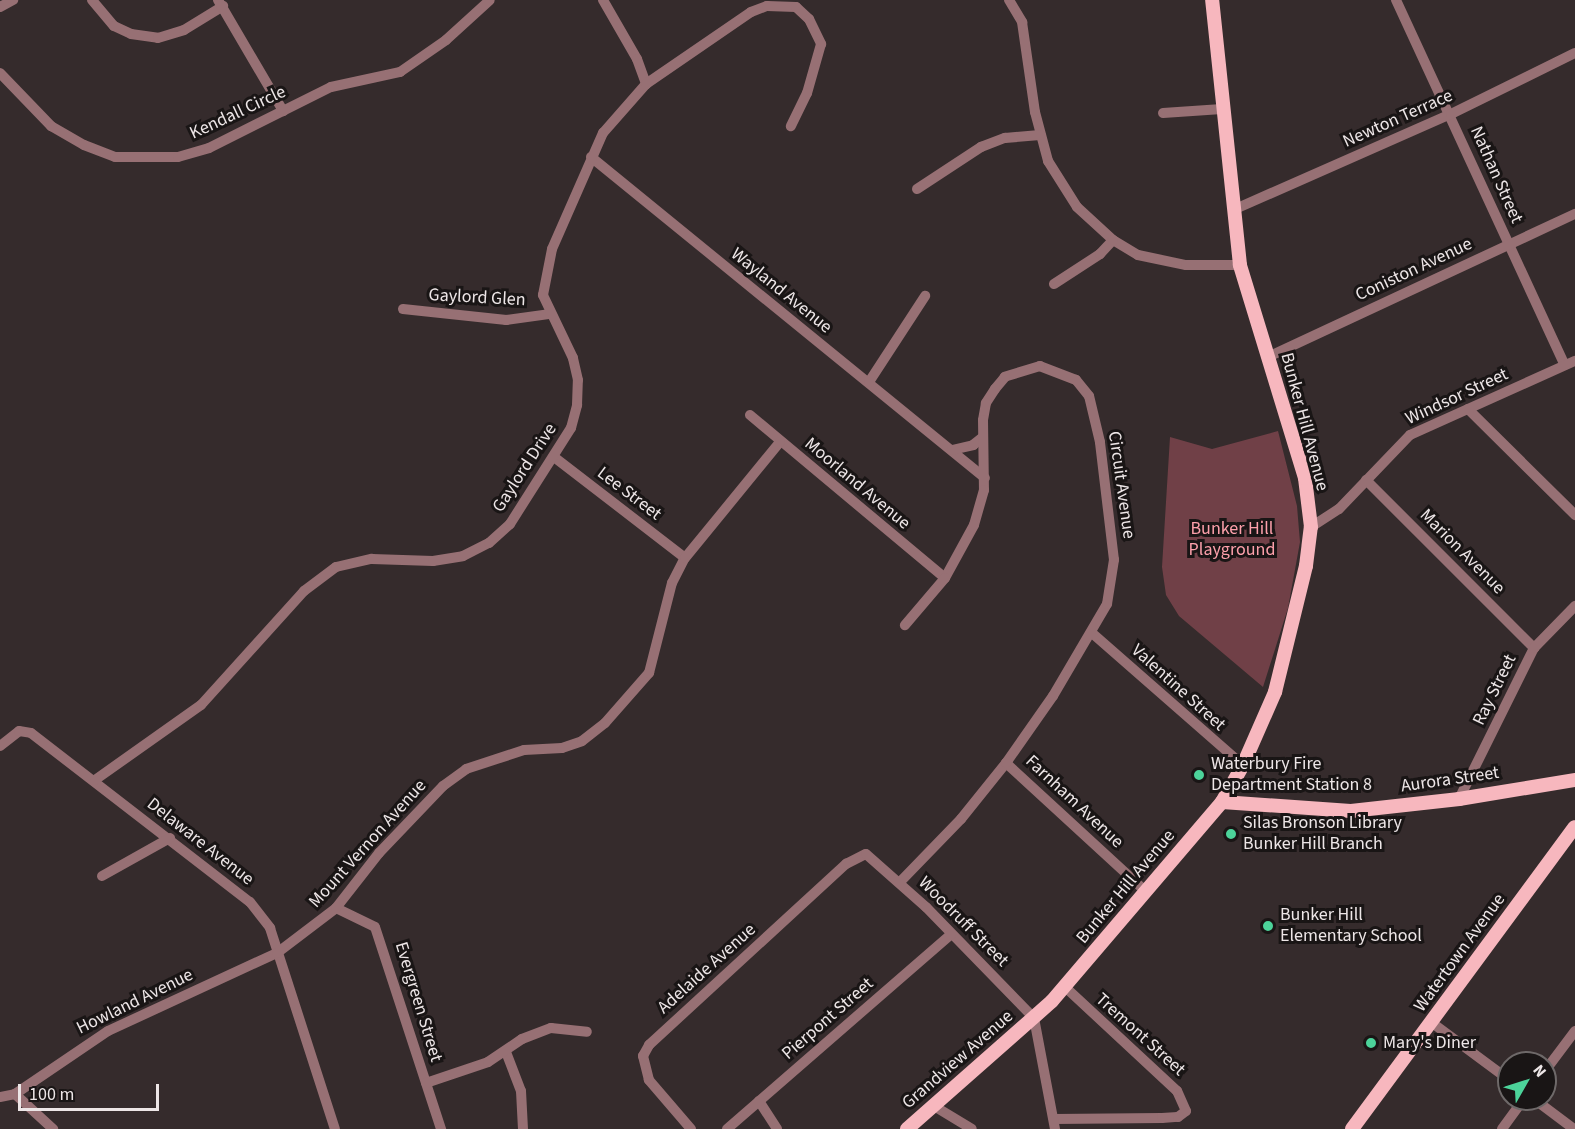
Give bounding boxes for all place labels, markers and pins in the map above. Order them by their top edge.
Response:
place label: Waterbury Fire Department Station 8 [1211,754,1372,796]
marker: Waterbury Fire Department Station 8 [1192,768,1206,782]
place label: Silas Bronson Library Bunker Hill Branch [1243,813,1402,856]
marker: Silas Bronson Library Bunker Hill Branch [1224,827,1238,841]
place label: Bunker Hill Elementary School [1280,905,1422,948]
marker: Bunker Hill Elementary School [1261,919,1275,933]
place label: Mary's Diner [1383,1032,1476,1054]
marker: Mary's Diner [1364,1036,1378,1050]

